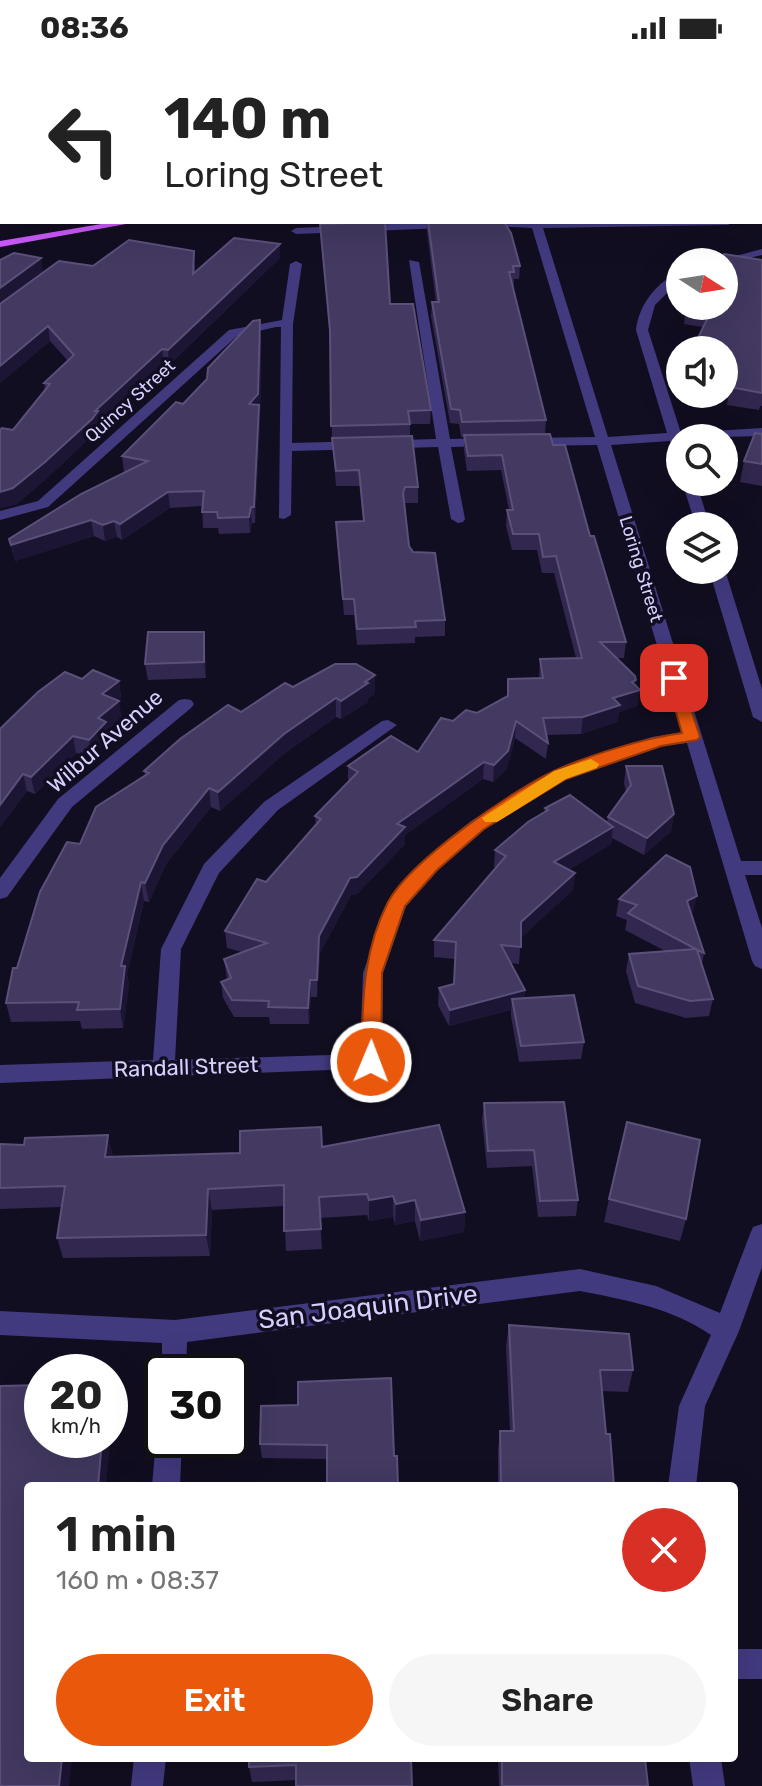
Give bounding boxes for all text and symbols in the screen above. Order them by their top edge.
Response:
text: 08:36 [40,10,129,46]
text: 140 m [164,86,331,152]
icon: left [32,88,136,192]
text: Loring Street [164,153,383,196]
north arrow [666,248,738,320]
map controls [666,248,738,584]
button: sound [666,336,738,408]
street label: Quincy Street [80,355,180,447]
button: search [666,424,738,496]
button: layers [666,512,738,584]
street label: Loring Street [614,513,668,625]
pin [640,644,708,712]
icon: arrive [652,656,696,700]
street label: Wilbur Avenue [42,683,168,799]
position arrow [329,1020,413,1104]
street label: Randall Street [113,1051,259,1083]
street label: San Joaquin Drive [257,1278,479,1336]
speed limit sign: 30 [144,1354,248,1458]
text: 20 [49,1372,103,1419]
text: km/h [51,1414,101,1438]
text: 1 min [56,1506,177,1563]
button: close [622,1508,706,1592]
text: 160 m · 08:37 [56,1565,219,1596]
button: Exit [56,1654,373,1746]
button: Share [389,1654,706,1746]

